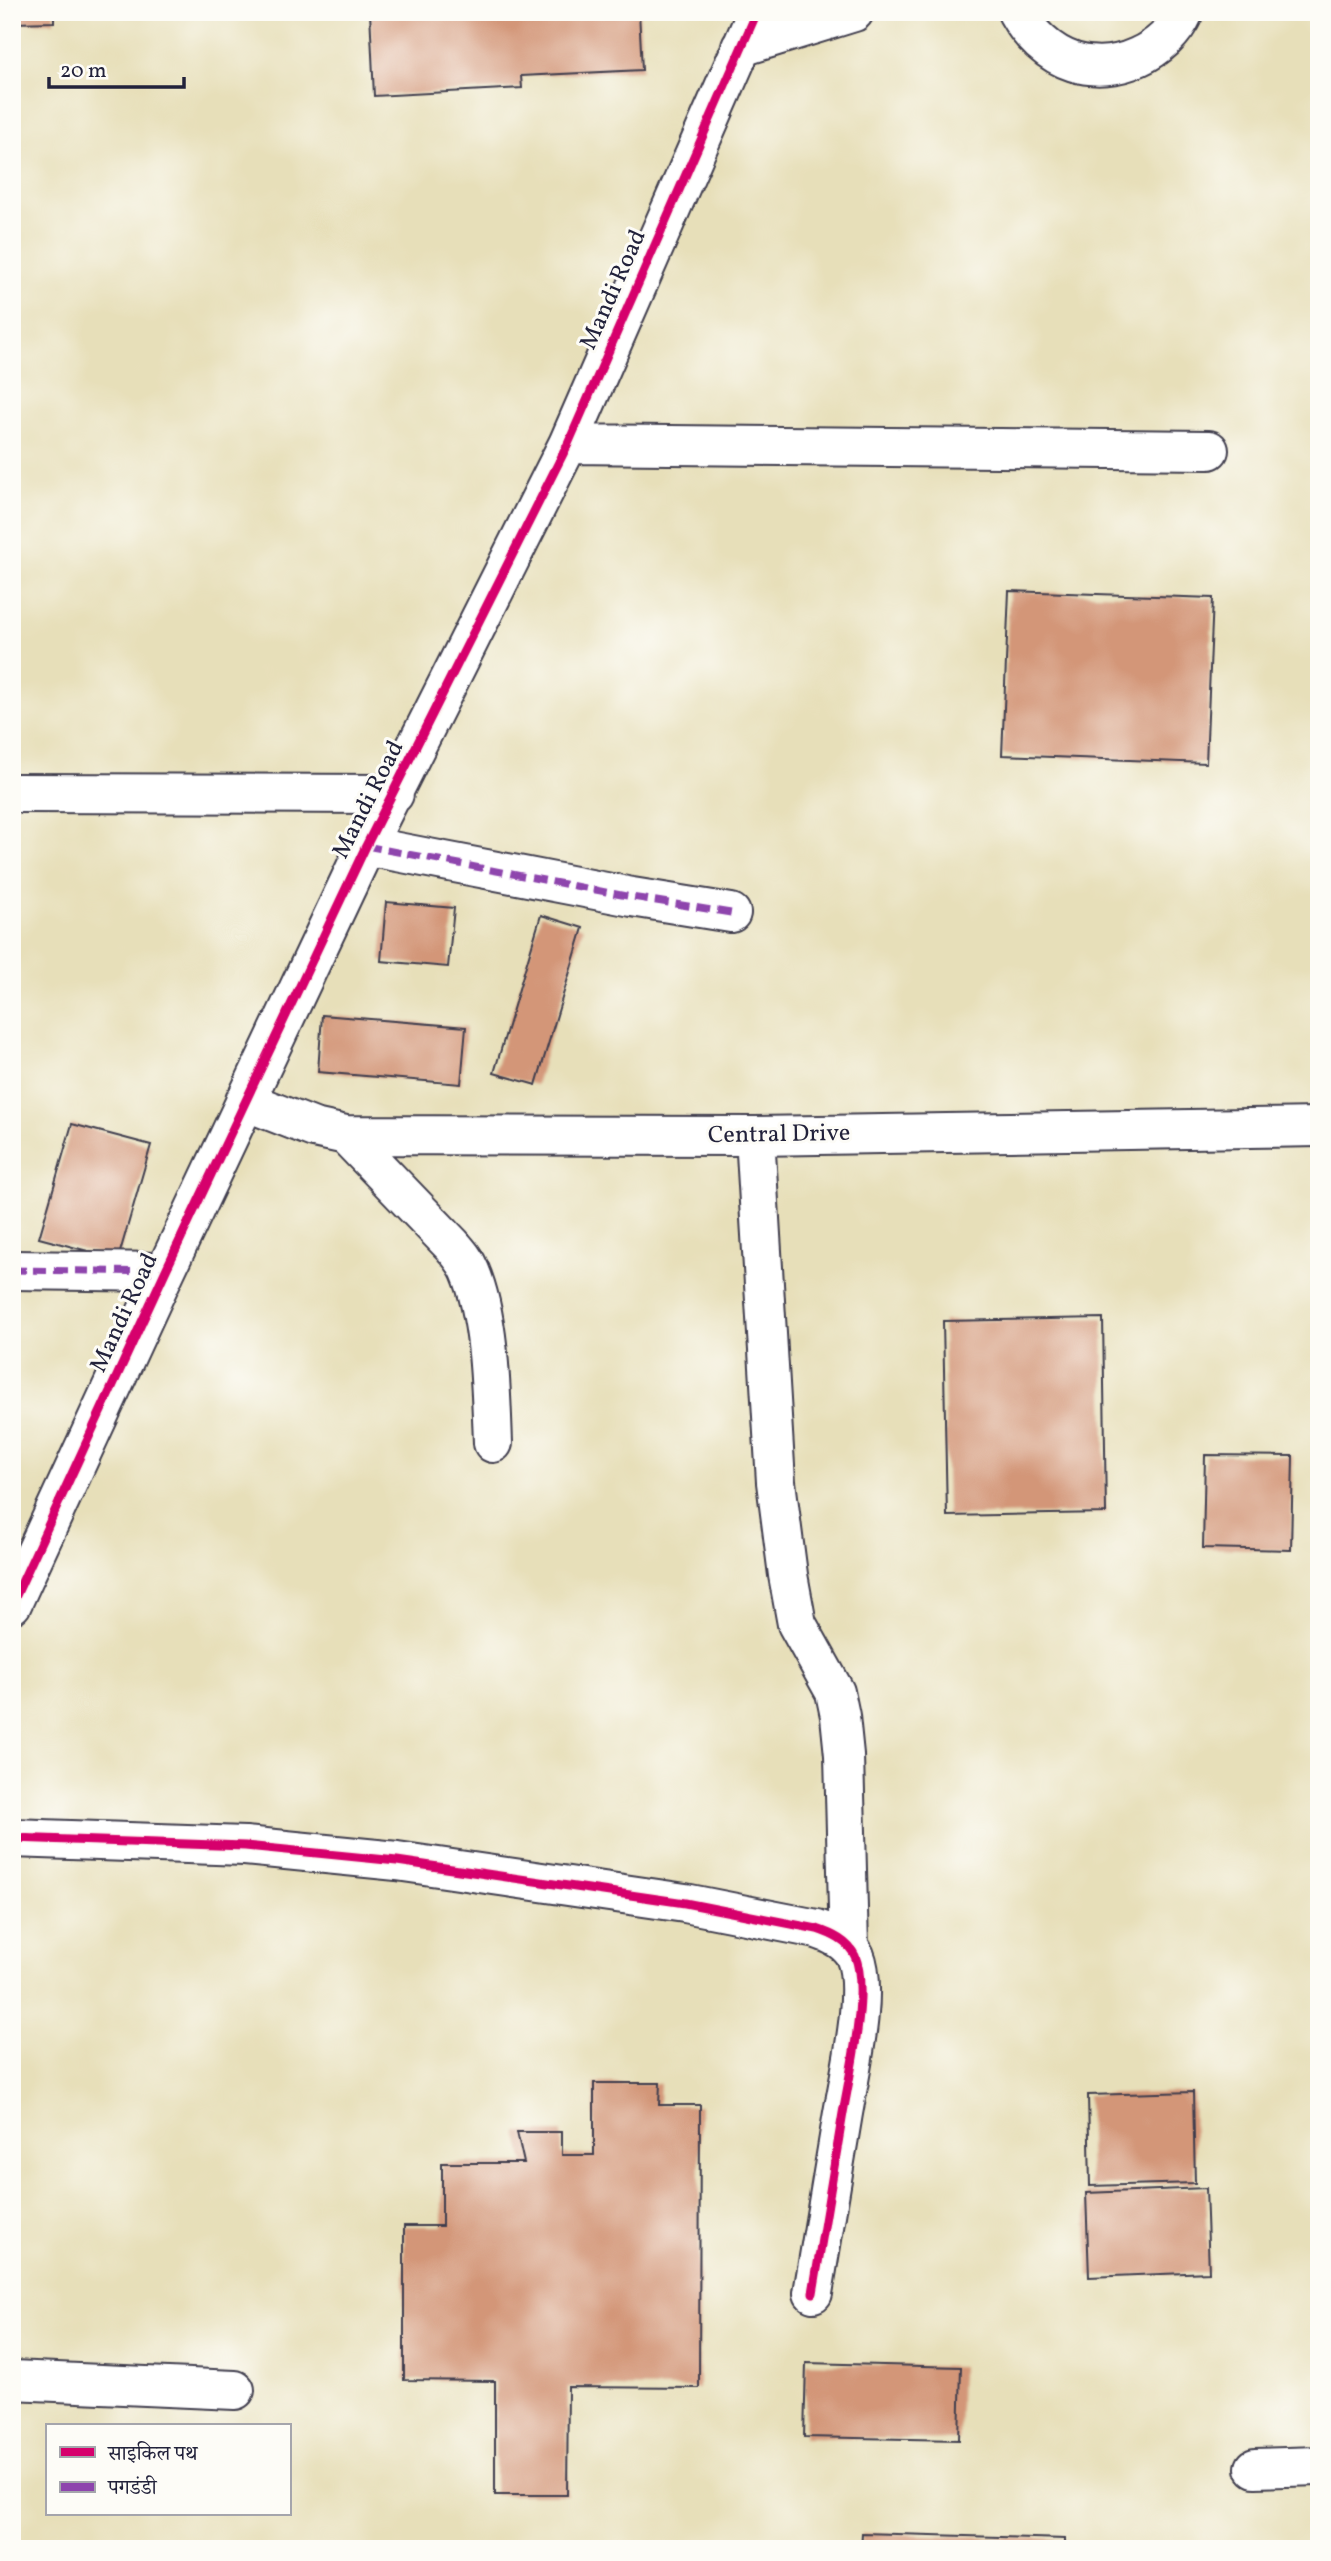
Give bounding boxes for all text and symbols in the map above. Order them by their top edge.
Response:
scale bar [49,46,184,90]
text: 20 m [60,57,106,86]
street label: Mandi Road [572,224,656,356]
street label: Mandi Road [325,735,413,865]
street label: Central Drive [708,1117,850,1153]
street label: Mandi Road [82,1248,168,1378]
legend [46,2424,290,2516]
text: साइकिल पथ [107,2440,199,2469]
text: पगडंडी [107,2474,158,2503]

